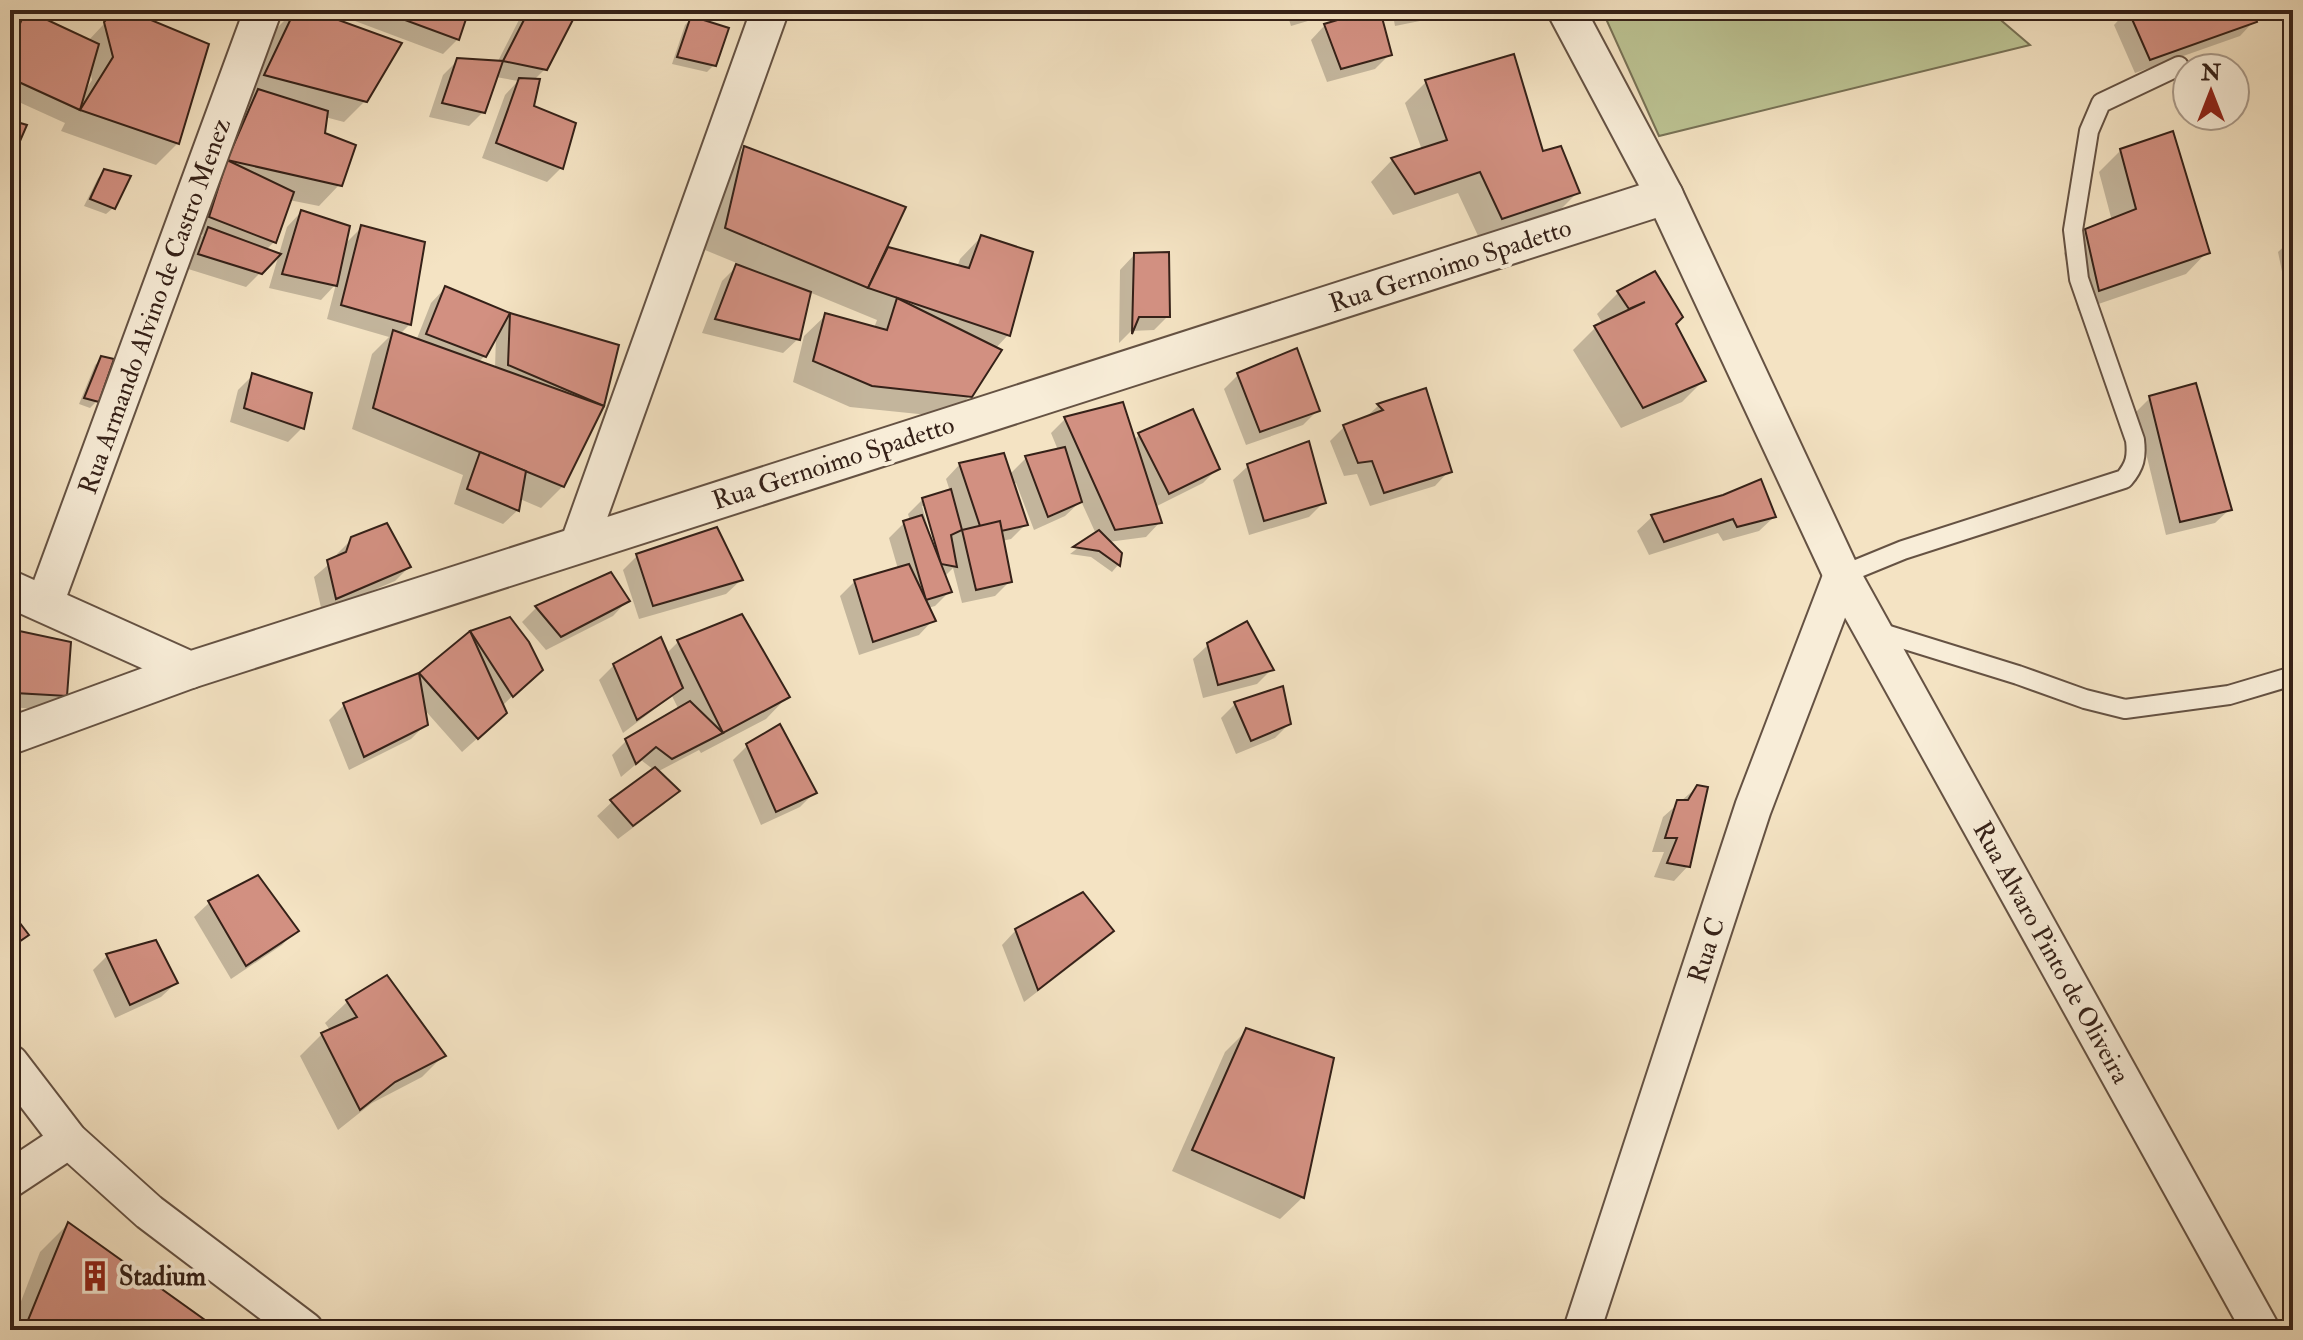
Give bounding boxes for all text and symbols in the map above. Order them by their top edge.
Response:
north arrow [2171,52,2251,132]
text: N [2200,59,2221,87]
street label: Rua Armando Alvino de Castro Menez [72,114,238,499]
street label: Rua Gernoimo Spadetto [1325,212,1576,321]
street label: Rua Gernoimo Spadetto [708,409,959,518]
street label: Rua Alvaro Pinto de Oliveira [1966,816,2137,1089]
street label: Rua C [1681,913,1733,987]
building icon: Stadium [78,1259,112,1293]
place label: Stadium [119,1261,207,1293]

